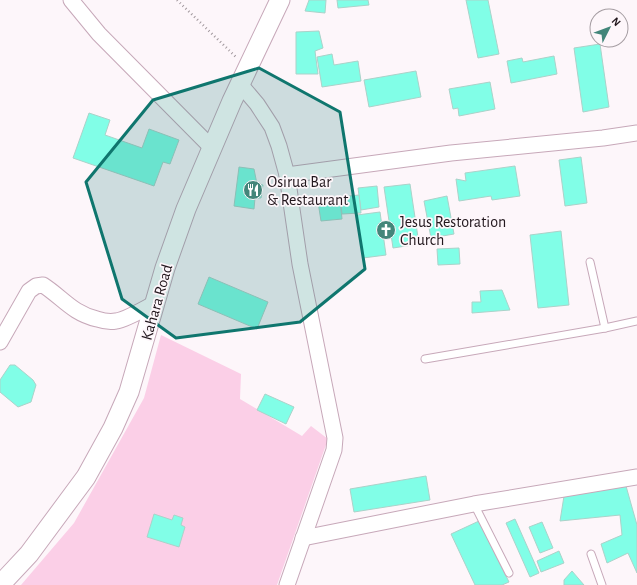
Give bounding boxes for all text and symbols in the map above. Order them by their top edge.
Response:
north arrow [589,8,629,48]
text: N [609,15,623,28]
place label: Osirua Bar & Restaurant [267,174,348,208]
restaurant icon: Osirua Bar & Restaurant [242,179,264,201]
place label: Jesus Restoration Church [400,214,506,248]
church icon: Jesus Restoration Church [375,219,397,241]
street label: Kahara Road [138,262,175,342]

